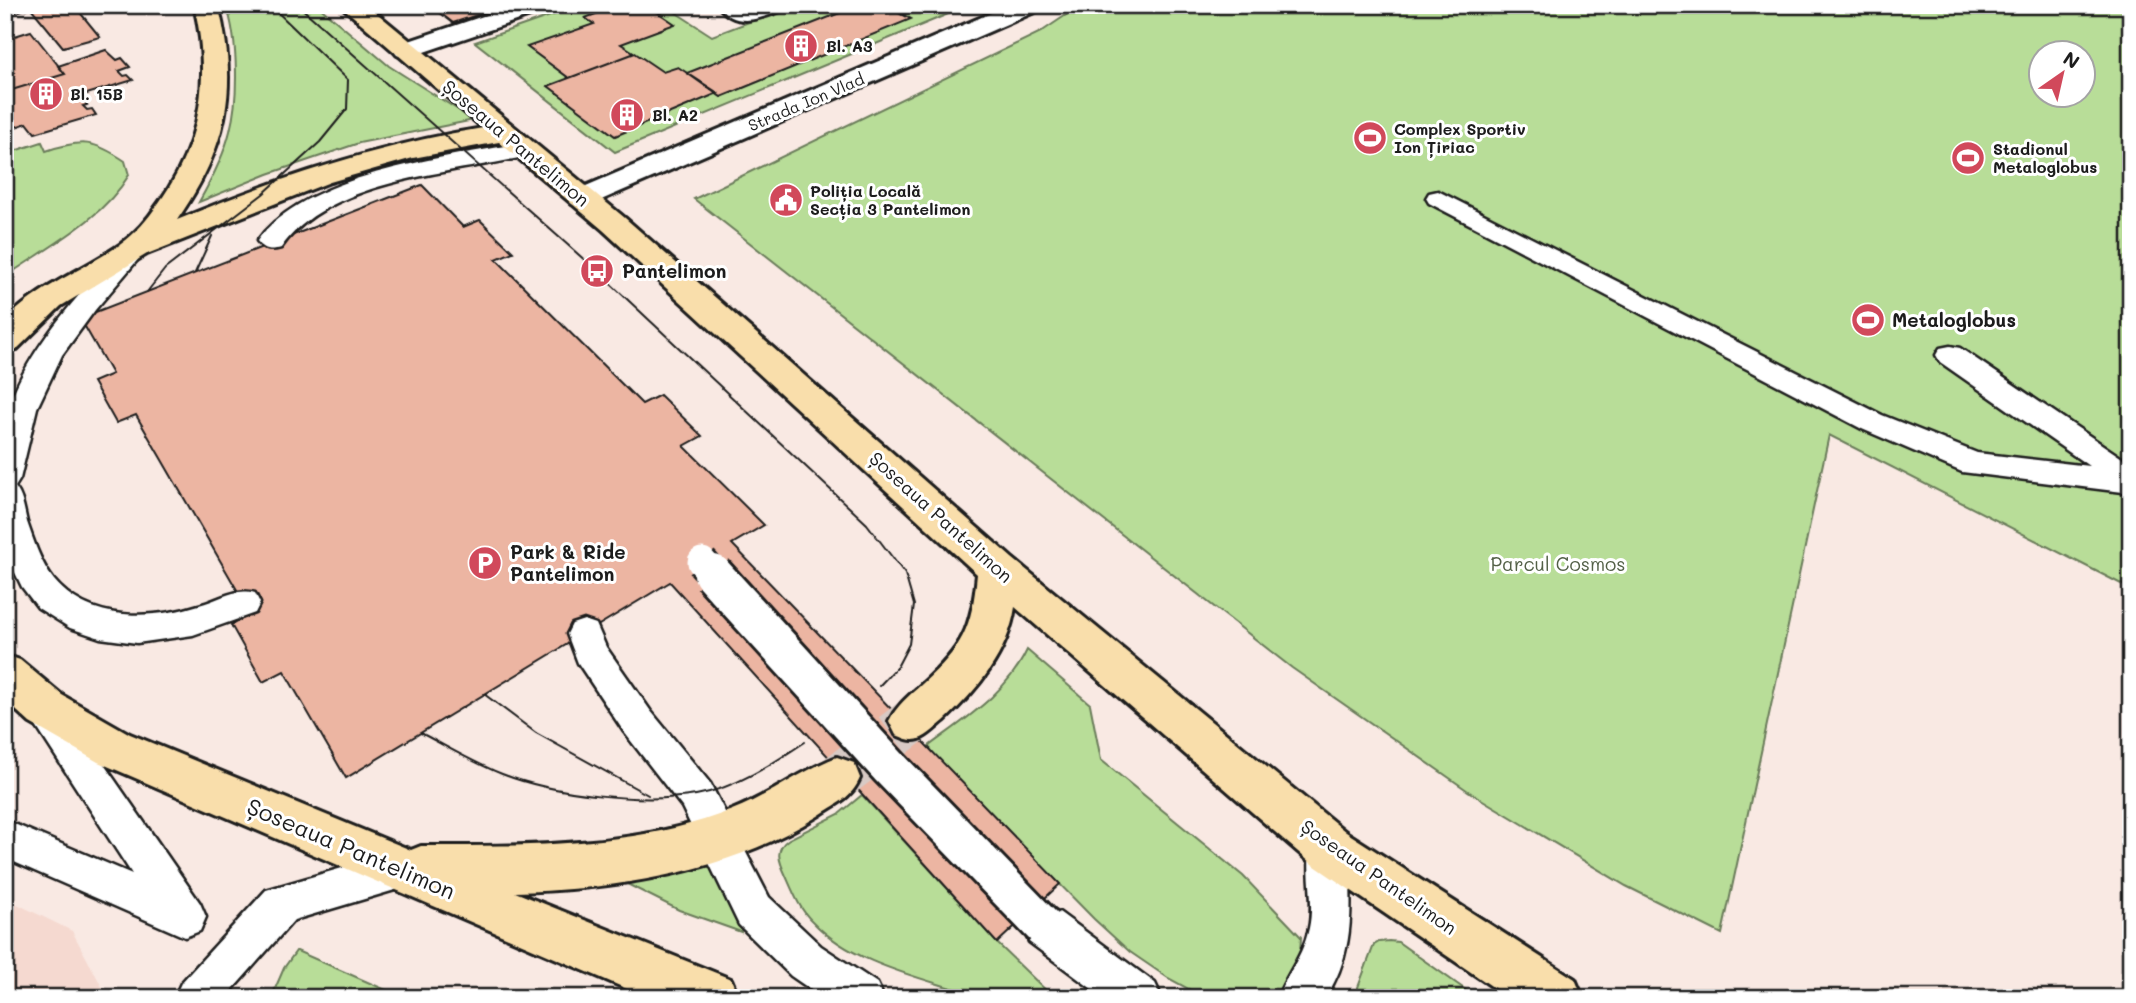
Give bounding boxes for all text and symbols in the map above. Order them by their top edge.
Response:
building icon: Bl. A3 [782,27,820,65]
place label: Bl. A3 [826,35,873,56]
north arrow [2028,38,2098,108]
text: N [2059,45,2085,74]
street label: Strada Ion Vlad [745,68,867,135]
street label: Șoseaua Pantelimon [437,74,595,212]
building icon: Bl. 15B [27,75,65,113]
place label: Bl. 15B [70,83,123,104]
building icon: Bl. A2 [608,96,646,134]
place label: Bl. A2 [652,104,698,125]
place label: Complex Sportiv Ion Țiriac [1394,118,1526,158]
sports icon: Complex Sportiv Ion Țiriac [1351,119,1389,157]
place label: Stadionul Metaloglobus [1993,138,2097,177]
sports icon: Stadionul Metaloglobus [1949,139,1987,177]
place label: Poliția Locală Secția 3 Pantelimon [810,180,970,220]
public building icon: Poliția Locală Secția 3 Pantelimon [767,181,805,219]
bus stop icon: Pantelimon [578,252,616,290]
place label: Pantelimon [622,258,726,283]
sports icon: Metaloglobus [1849,301,1887,339]
place label: Metaloglobus [1892,307,2016,332]
street label: Șoseaua Pantelimon [864,446,1018,588]
place label: Park & Ride Pantelimon [510,539,626,586]
parking icon: Park & Ride Pantelimon [466,544,504,582]
park label: Parcul Cosmos [1490,551,1626,576]
street label: Șoseaua Pantelimon [242,791,460,906]
street label: Șoseaua Pantelimon [1296,813,1462,941]

